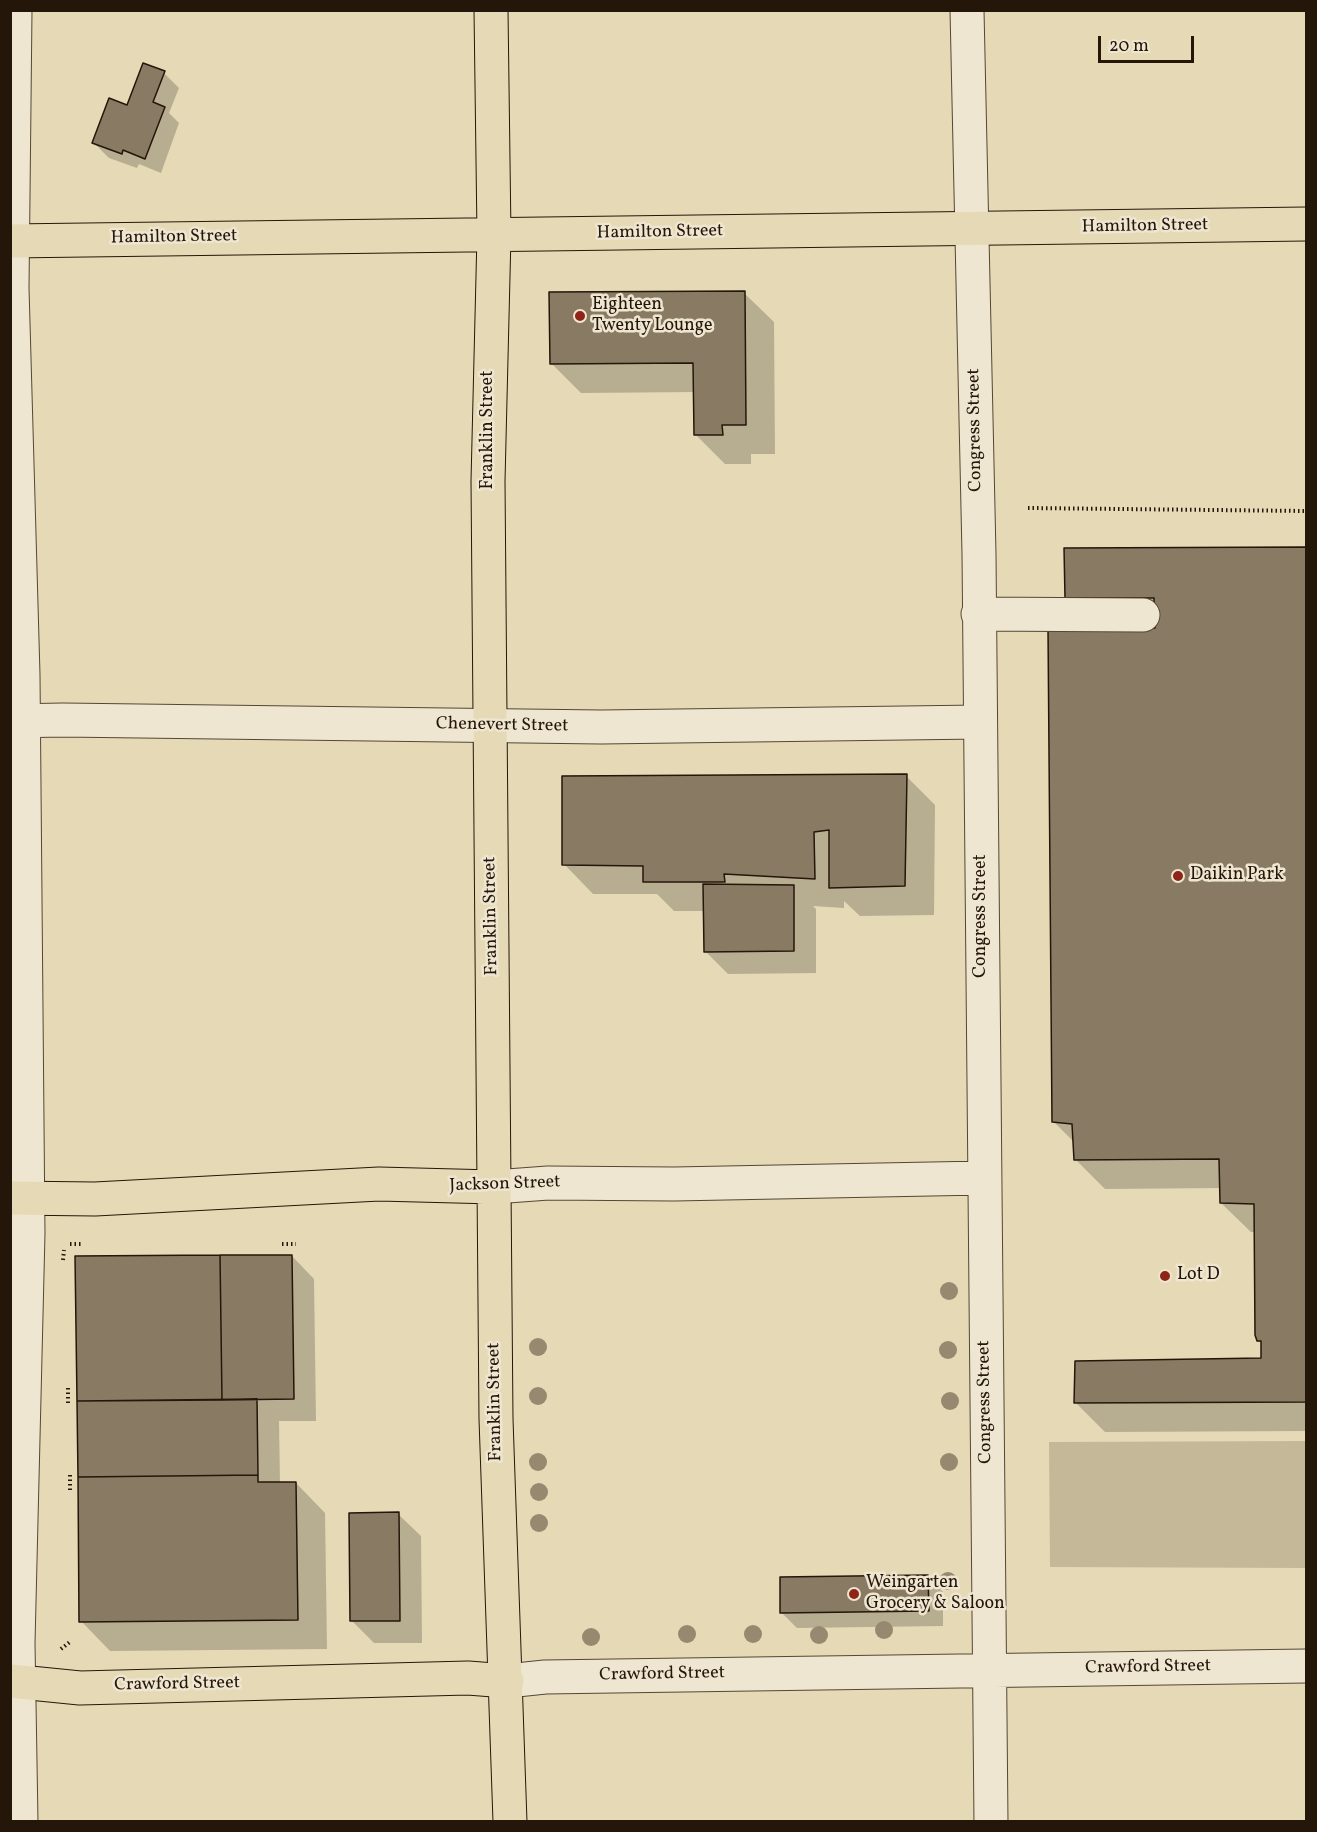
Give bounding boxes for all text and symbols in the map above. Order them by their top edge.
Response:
scale bar [1101,24,1197,62]
text: 20 m [1109,34,1149,59]
street label: Hamilton Street [1082,215,1208,239]
street label: Hamilton Street [597,221,723,245]
street label: Hamilton Street [111,226,237,250]
place label: Eighteen Twenty Lounge [592,295,713,338]
marker: Eighteen Twenty Lounge [573,309,587,323]
street label: Congress Street [964,368,988,492]
street label: Franklin Street [478,371,500,489]
street label: Chenevert Street [436,714,568,738]
street label: Congress Street [971,854,993,978]
street label: Franklin Street [480,856,504,976]
place label: Daikin Park [1190,865,1284,887]
marker: Daikin Park [1171,869,1185,883]
street label: Jackson Street [449,1172,561,1198]
place label: Lot D [1177,1265,1220,1287]
marker: Lot D [1158,1269,1172,1283]
street label: Congress Street [974,1340,998,1464]
street label: Franklin Street [484,1342,508,1462]
place label: Weingarten Grocery & Saloon [866,1573,1005,1616]
marker: Weingarten Grocery & Saloon [847,1587,861,1601]
street label: Crawford Street [1085,1656,1211,1680]
street label: Crawford Street [599,1663,725,1687]
street label: Crawford Street [114,1673,240,1697]

